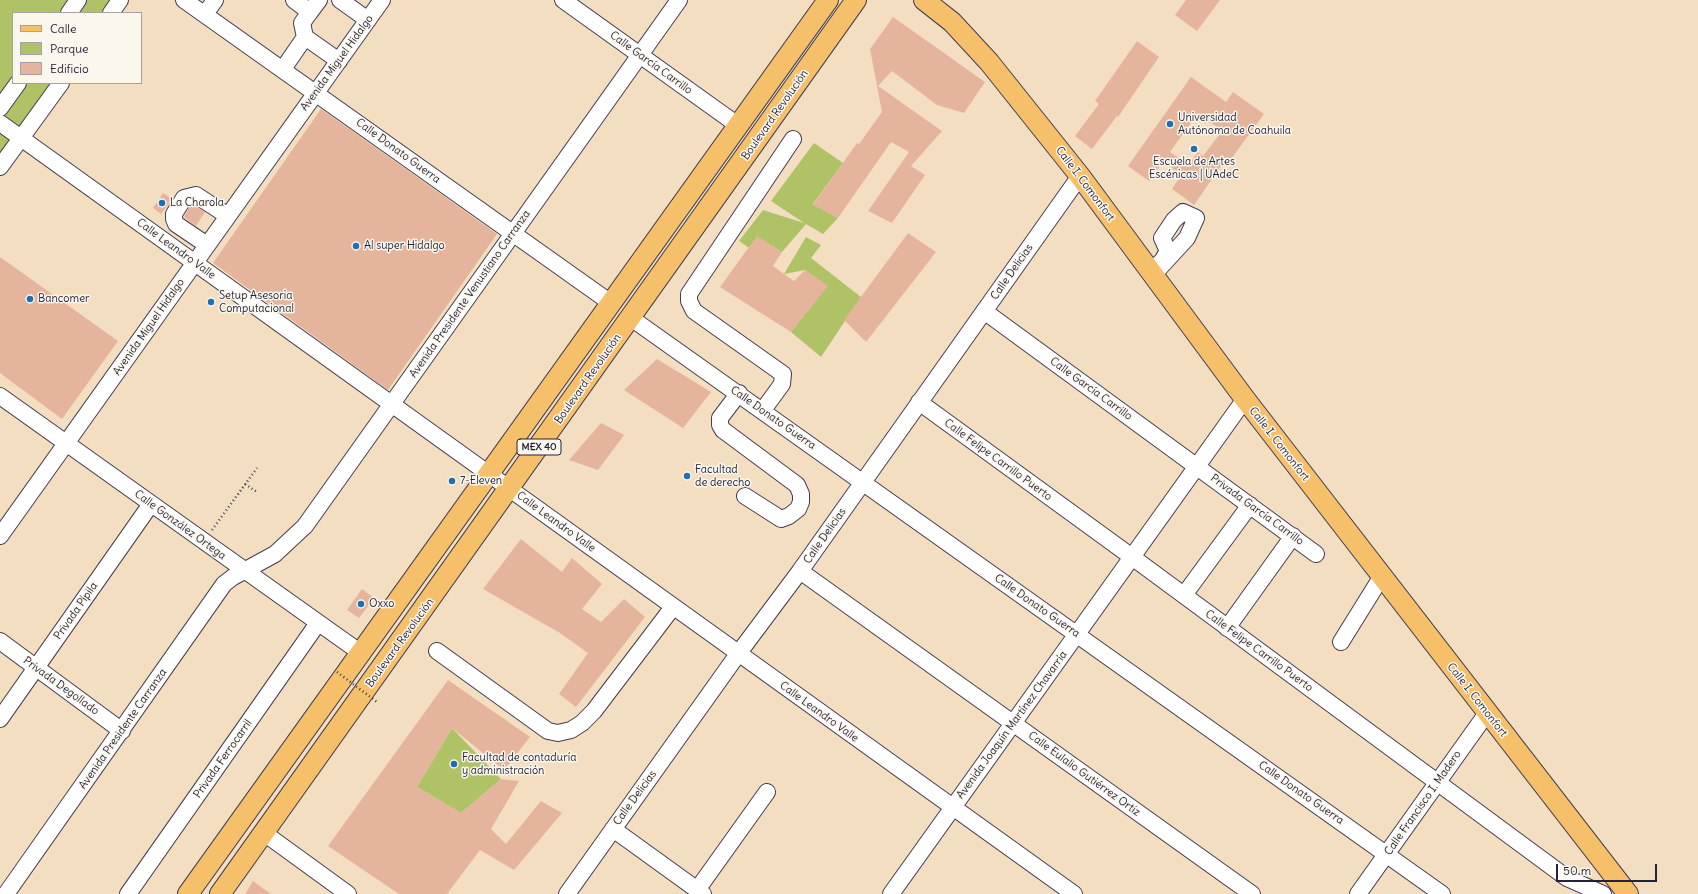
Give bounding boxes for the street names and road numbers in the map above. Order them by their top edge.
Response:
street label: Avenida Miguel Hidalgo [298,13,376,113]
street label: Calle García Carrillo [607,29,695,97]
street label: Boulevard Revolución [739,67,811,163]
street label: Calle Donato Guerra [353,116,443,186]
street label: Calle I. Comonfort [1053,144,1117,224]
street label: Avenida Presidente Venustiano Carranza [407,208,533,380]
street label: Calle Leandro Valle [134,216,218,282]
street label: Calle Delicias [988,242,1036,302]
street label: Avenida Miguel Hidalgo [111,276,187,378]
street label: Boulevard Revolución [552,331,624,427]
street label: Calle García Carrillo [1047,355,1135,423]
street label: Calle Donato Guerra [728,384,818,452]
street label: Calle I. Comonfort [1246,405,1312,483]
street label: Calle Felipe Carrillo Puerto [941,416,1055,504]
road number: MEX 40 [517,439,561,455]
street label: Privada García Carrillo [1208,472,1306,548]
street label: Calle González Ortega [132,487,228,563]
street label: Calle Leandro Valle [514,489,598,555]
street label: Calle Delicias [801,506,849,566]
street label: Calle Donato Guerra [992,572,1082,640]
street label: Privada Pípila [51,580,101,642]
street label: Boulevard Revolución [363,596,437,690]
street label: Calle Felipe Carrillo Puerto [1202,607,1316,695]
street label: Avenida Joaquín Martínez Chavarría [954,649,1070,801]
street label: Privada Degollado [21,654,101,718]
street label: Calle I. Comonfort [1444,661,1510,739]
street label: Avenida Presidente Carranza [76,666,170,792]
street label: Calle Leandro Valle [777,679,861,745]
street label: Privada Ferrocarril [191,717,255,801]
street label: Calle Eulalio Gutiérrez Ortiz [1025,729,1143,819]
street label: Calle Francisco I. Madero [1382,748,1464,858]
street label: Calle Donato Guerra [1256,759,1346,827]
street label: Calle Delicias [611,768,659,828]

